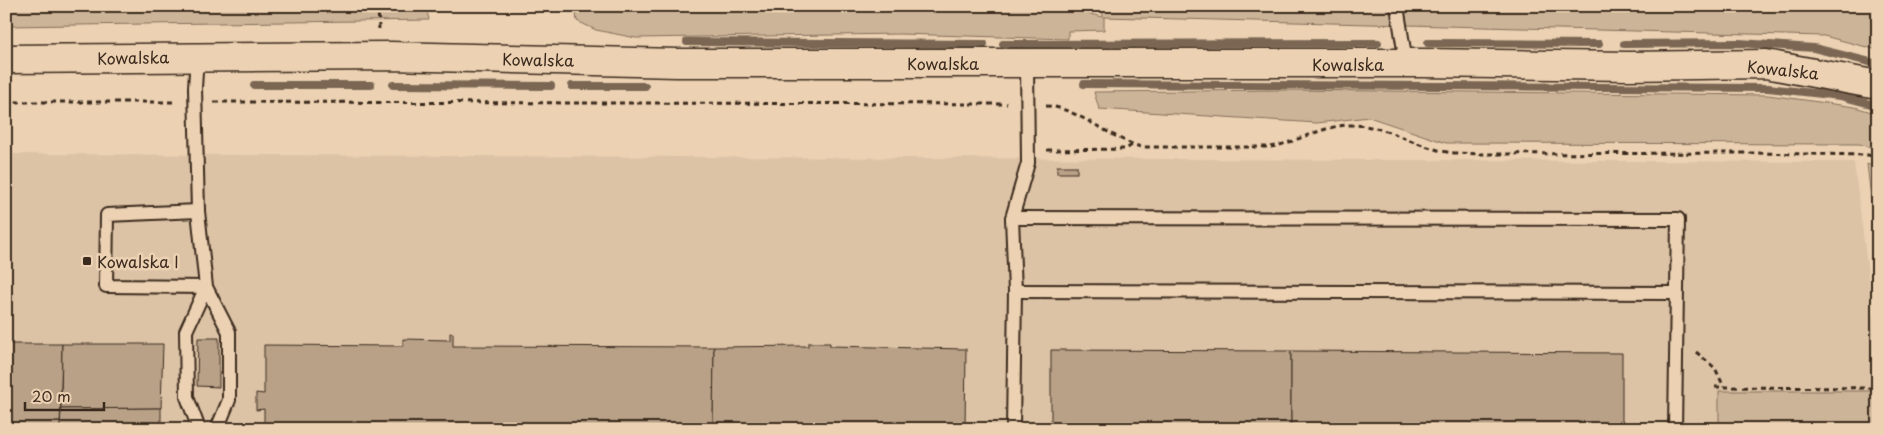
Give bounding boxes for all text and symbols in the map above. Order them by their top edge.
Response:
street label: Kowalska [97,44,169,70]
street label: Kowalska [502,46,574,72]
street label: Kowalska [907,51,979,75]
street label: Kowalska [1312,52,1384,76]
street label: Kowalska [1746,53,1820,85]
place label: Kowalska I [97,249,179,273]
marker: Kowalska I [81,255,93,267]
scale bar [25,380,104,412]
text: 20 m [32,384,71,407]

